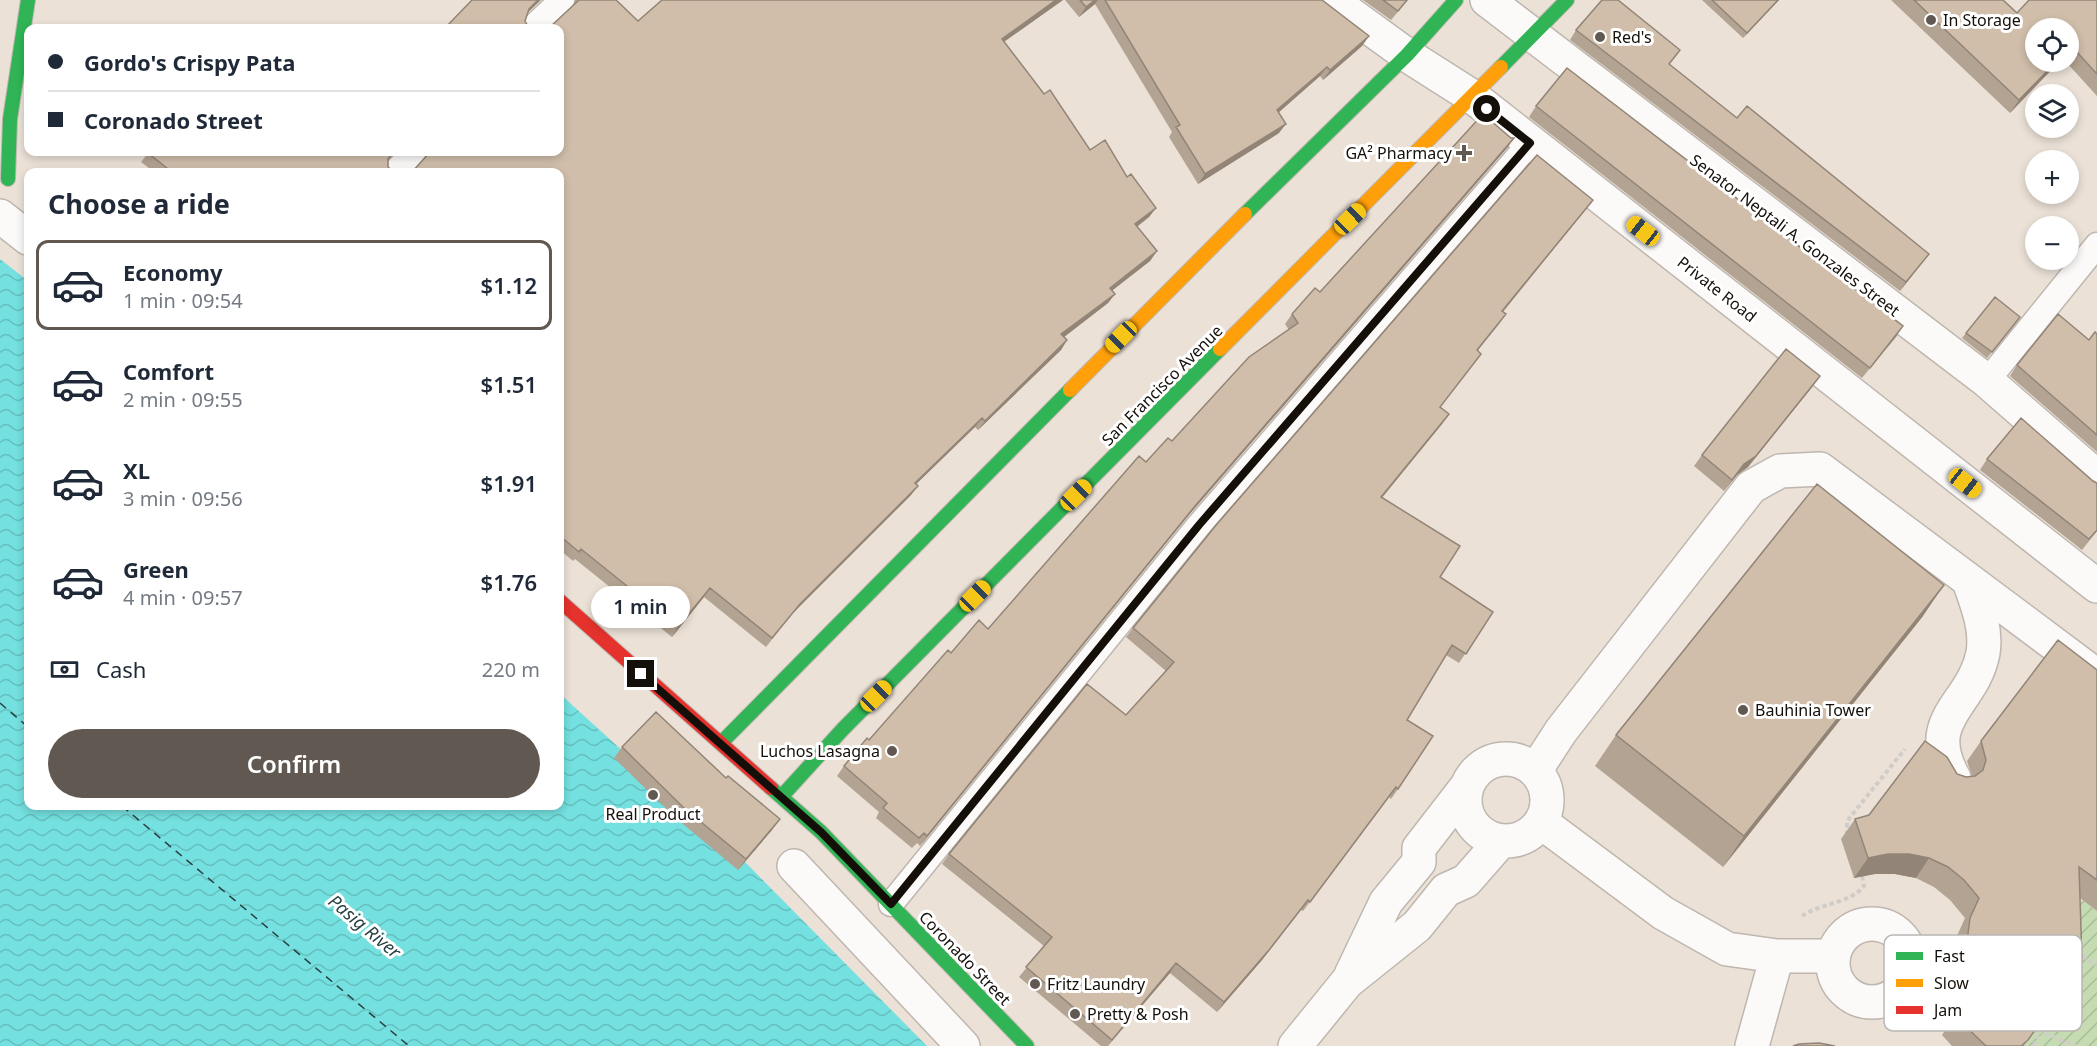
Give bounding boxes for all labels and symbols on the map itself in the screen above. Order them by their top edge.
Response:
place label: In Storage [1943,9,2021,31]
marker: In Storage [1924,13,1938,27]
place label: Red's [1612,26,1652,48]
marker: Red's [1593,30,1607,44]
route start [1473,95,1500,122]
place label: GA² Pharmacy [1345,142,1453,164]
marker: GA² Pharmacy [1457,146,1471,160]
street label: Senator Neptali A. Gonzales Street [1686,149,1904,321]
car [1331,200,1369,238]
car [1623,213,1663,249]
street label: Private Road [1673,251,1761,327]
car [1102,318,1140,356]
street label: San Francisco Avenue [1097,320,1227,450]
car [1945,465,1985,501]
car [1057,476,1095,514]
car [956,577,994,615]
callout: 1 min [592,587,690,629]
route end [627,660,654,687]
car [857,677,895,715]
place label: Bauhinia Tower [1755,699,1871,721]
marker: Bauhinia Tower [1736,703,1750,717]
place label: Luchos Lasagna [760,740,880,762]
marker: Luchos Lasagna [885,744,899,758]
marker: Real Product [646,788,660,802]
place label: Real Product [605,803,701,825]
water label: Pasig River [324,889,407,964]
street label: Coronado Street [914,906,1016,1010]
legend [1884,935,2082,1031]
text: Fast [1934,945,1965,967]
text: Slow [1934,972,1969,994]
place label: Fritz Laundry [1047,973,1146,995]
marker: Fritz Laundry [1028,977,1042,991]
text: Jam [1932,999,1962,1021]
place label: Pretty & Posh [1087,1003,1189,1025]
marker: Pretty & Posh [1068,1007,1082,1021]

